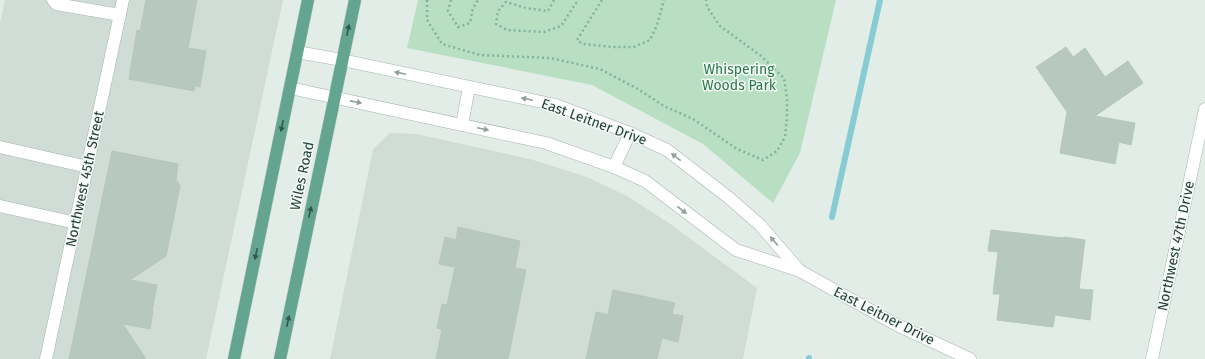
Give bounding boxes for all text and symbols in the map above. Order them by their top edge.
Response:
one-way arrow [346,24,352,36]
park label: Whispering Woods Park [702,61,777,94]
one-way arrow [394,69,406,75]
street label: East Leitner Drive [539,95,649,149]
one-way arrow [521,96,533,102]
one-way arrow [350,99,362,105]
street label: Northwest 45th Street [62,109,108,249]
one-way arrow [279,120,285,133]
one-way arrow [477,127,489,133]
street label: Wiles Road [286,140,318,212]
one-way arrow [670,153,681,161]
street label: Northwest 47th Drive [1154,179,1198,313]
one-way arrow [308,206,314,219]
one-way arrow [677,206,688,214]
one-way arrow [770,237,779,246]
one-way arrow [252,247,258,260]
street label: East Leitner Drive [831,283,937,349]
one-way arrow [285,315,291,327]

